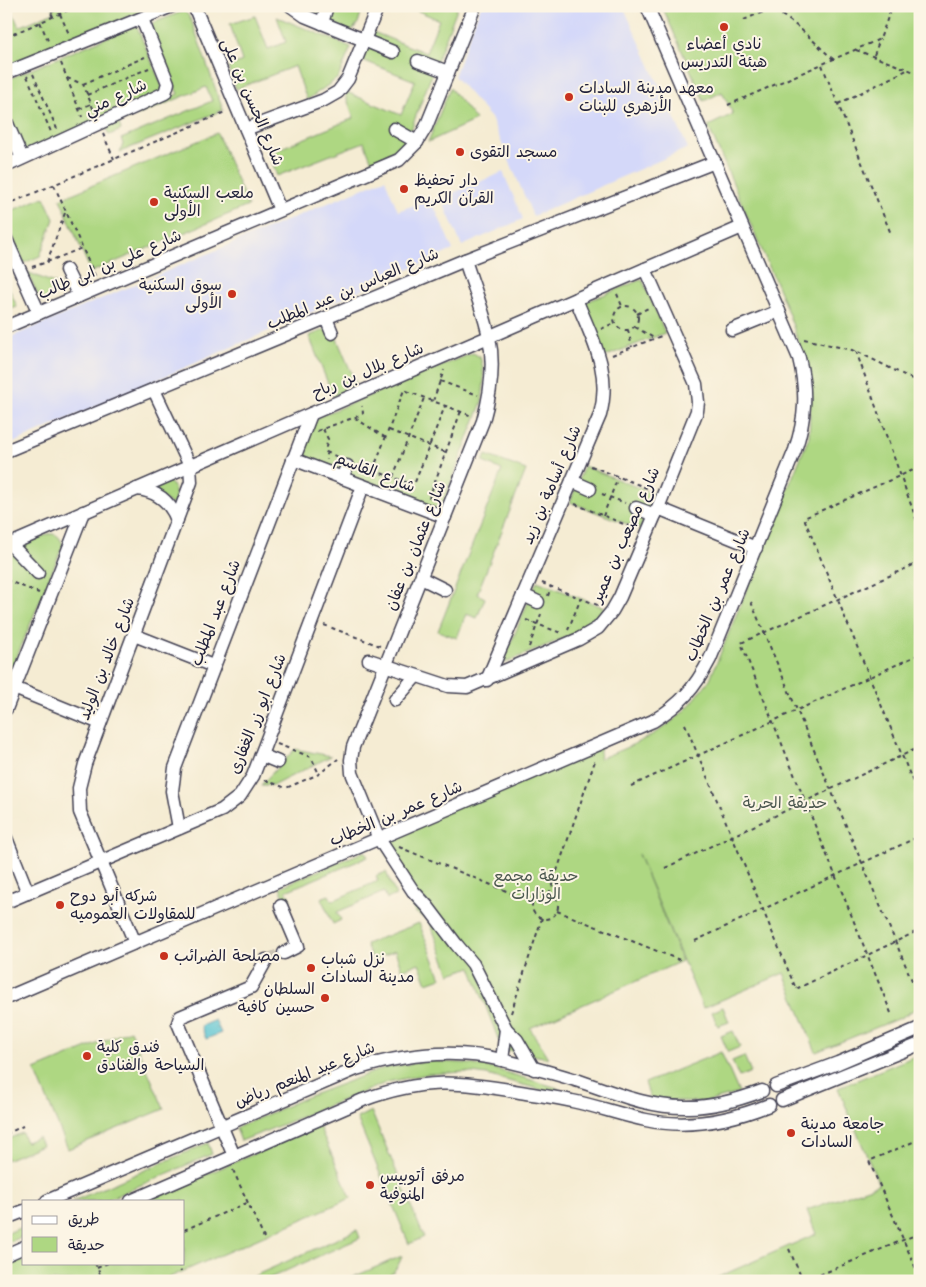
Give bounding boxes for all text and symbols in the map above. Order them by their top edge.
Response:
marker: نادي أعضاء هيئة التدريس [718,21,730,33]
place label: نادي أعضاء هيئة التدريس [681,32,767,75]
street label: شارع الحسن بن على [214,34,290,170]
street label: شارع مني [81,73,152,124]
place label: معهد مدينة السادات الأزهري للبنات [579,76,714,119]
marker: معهد مدينة السادات الأزهري للبنات [563,91,575,103]
place label: مسجد التقوى [470,140,557,165]
marker: مسجد التقوى [454,146,466,158]
place label: دار تحفيظ القرآن الكريم [414,168,494,211]
place label: ملعب السكنية الأولى [164,181,254,224]
marker: دار تحفيظ القرآن الكريم [398,183,410,195]
marker: ملعب السكنية الأولى [148,196,160,208]
street label: شارع على بن ابى طالب [34,223,186,307]
street label: شارع العباس بن عبد المطلب [263,241,443,337]
place label: سوق السكنية الأولى [139,273,222,316]
marker: سوق السكنية الأولى [226,288,238,300]
street label: شارع بلال بن رباح [308,336,428,406]
street label: شارع أسامة بن زيد [516,421,588,549]
street label: شارع القاسم [331,446,419,500]
street label: شارع مصعب بن عمير [584,463,667,609]
street label: شارع عثمان بن عفان [379,477,453,615]
street label: شارع عمر بن الخطاب [679,524,757,666]
street label: شارع عبد المطلب [184,556,248,670]
street label: شارع خالد بن الوليد [72,594,142,724]
street label: شارع ابو زر الغفارى [222,650,294,778]
street label: شارع عمر بن الخطاب [325,775,467,853]
park label: حديقة الحرية [743,791,827,816]
park label: حديقة مجمع الوزارات [493,864,579,907]
place label: شركه أبو دوح للمقاولات العموميه [70,884,196,927]
marker: شركه أبو دوح للمقاولات العموميه [54,899,66,911]
place label: مصلحة الضرائب [174,944,280,969]
place label: نزل شباب مدينة السادات [321,947,414,990]
marker: مصلحة الضرائب [158,950,170,962]
marker: نزل شباب مدينة السادات [305,962,317,974]
place label: السلطان حسين كافية [238,977,315,1020]
marker: السلطان حسين كافية [319,992,331,1004]
place label: فندق كلية السياحة والفنادق [97,1035,204,1078]
street label: شارع عبد المنعم رياض [231,1035,379,1115]
marker: فندق كلية السياحة والفنادق [81,1050,93,1062]
place label: جامعة مدينة السادات [801,1112,884,1155]
marker: جامعة مدينة السادات [785,1127,797,1139]
place label: مرفق أتوبيس المنوفية [380,1164,465,1207]
marker: مرفق أتوبيس المنوفية [364,1179,376,1191]
legend [22,1200,185,1264]
text: طريق [68,1208,100,1232]
text: حديقة [68,1234,105,1258]

